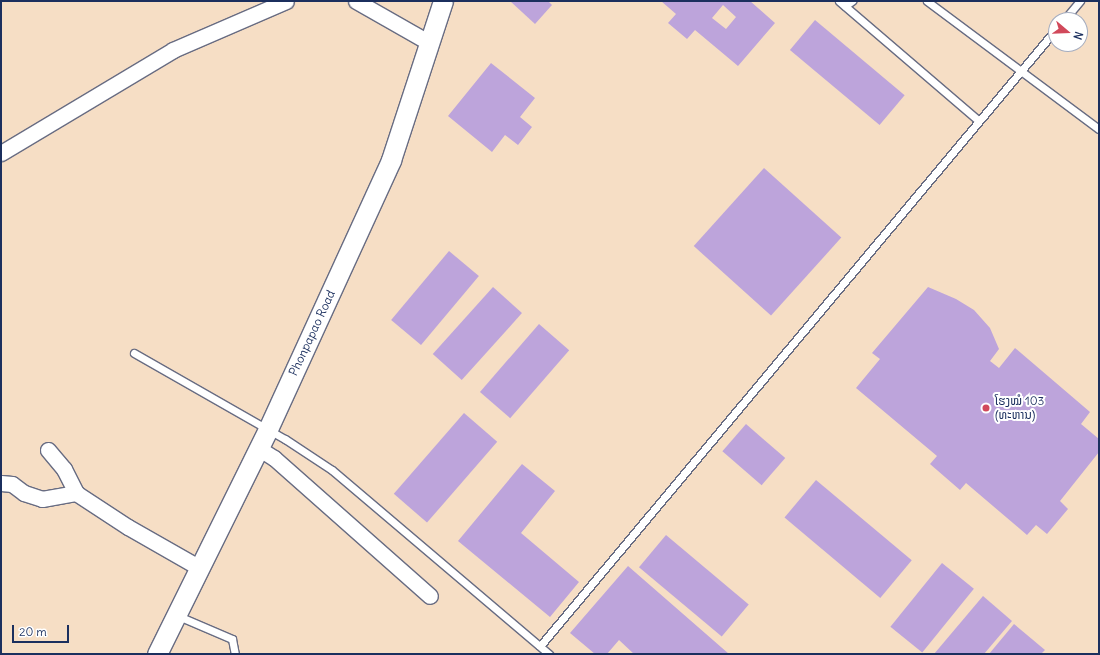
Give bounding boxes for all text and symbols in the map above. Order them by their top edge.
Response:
north arrow [1048,12,1088,52]
text: N [1071,30,1086,41]
street label: Phonpapao Road [286,288,338,378]
place label: ໂຮງໝໍ 103 (ທະຫານ) [995,394,1044,422]
marker: ໂຮງໝໍ 103 (ທະຫານ) [980,402,992,414]
scale bar [14,617,71,643]
text: 20 m [19,624,47,639]

